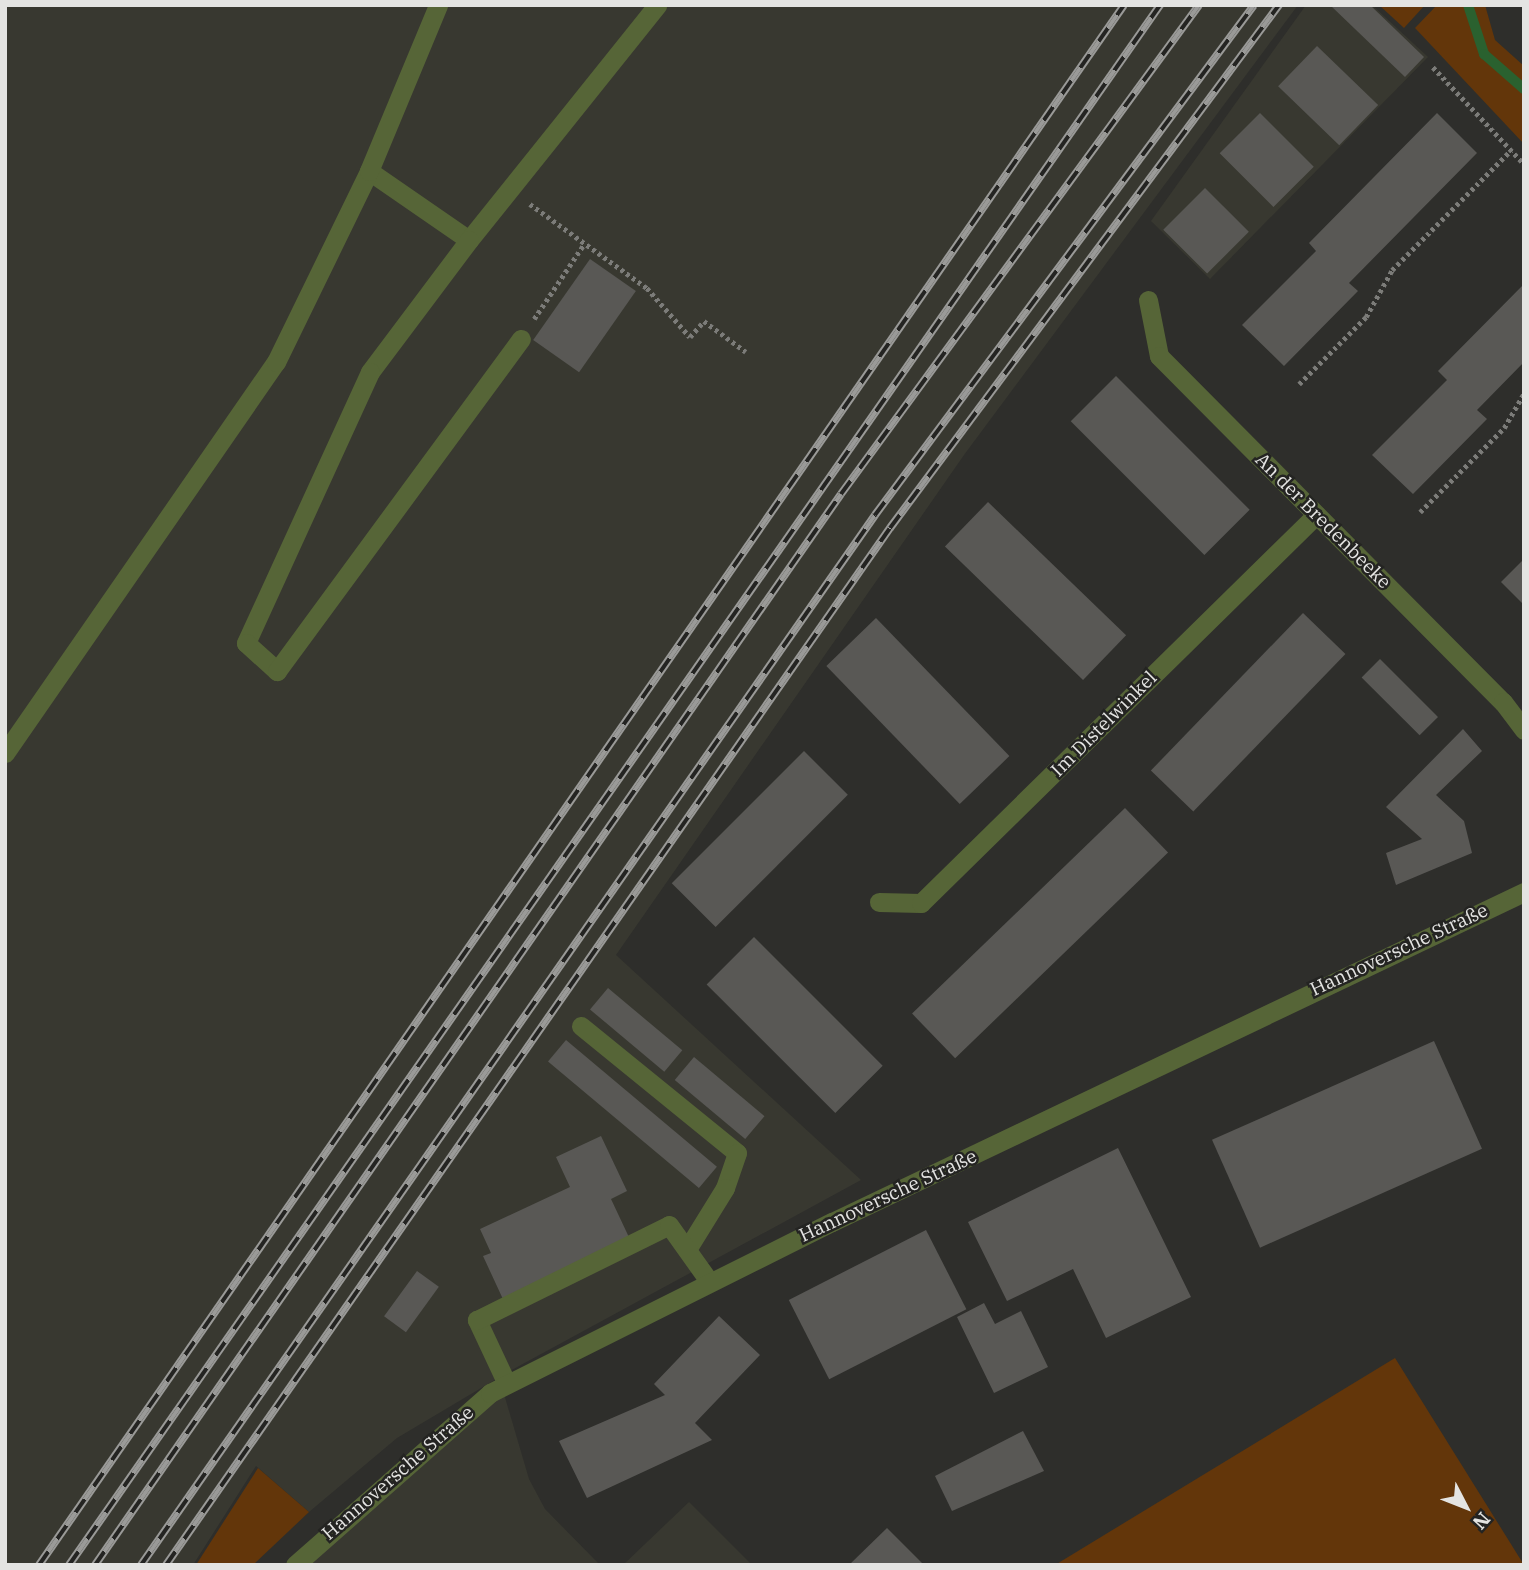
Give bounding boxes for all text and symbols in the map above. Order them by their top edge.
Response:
street label: An der Bredenbeeke [1250,448,1396,594]
street label: Im Distelwinkel [1047,667,1161,781]
street label: Hannoversche Straße [1307,899,1491,1001]
street label: Hannoversche Straße [796,1145,980,1247]
street label: Hannoversche Straße [318,1401,478,1545]
north arrow [1431,1472,1501,1542]
text: N [1468,1507,1496,1535]

